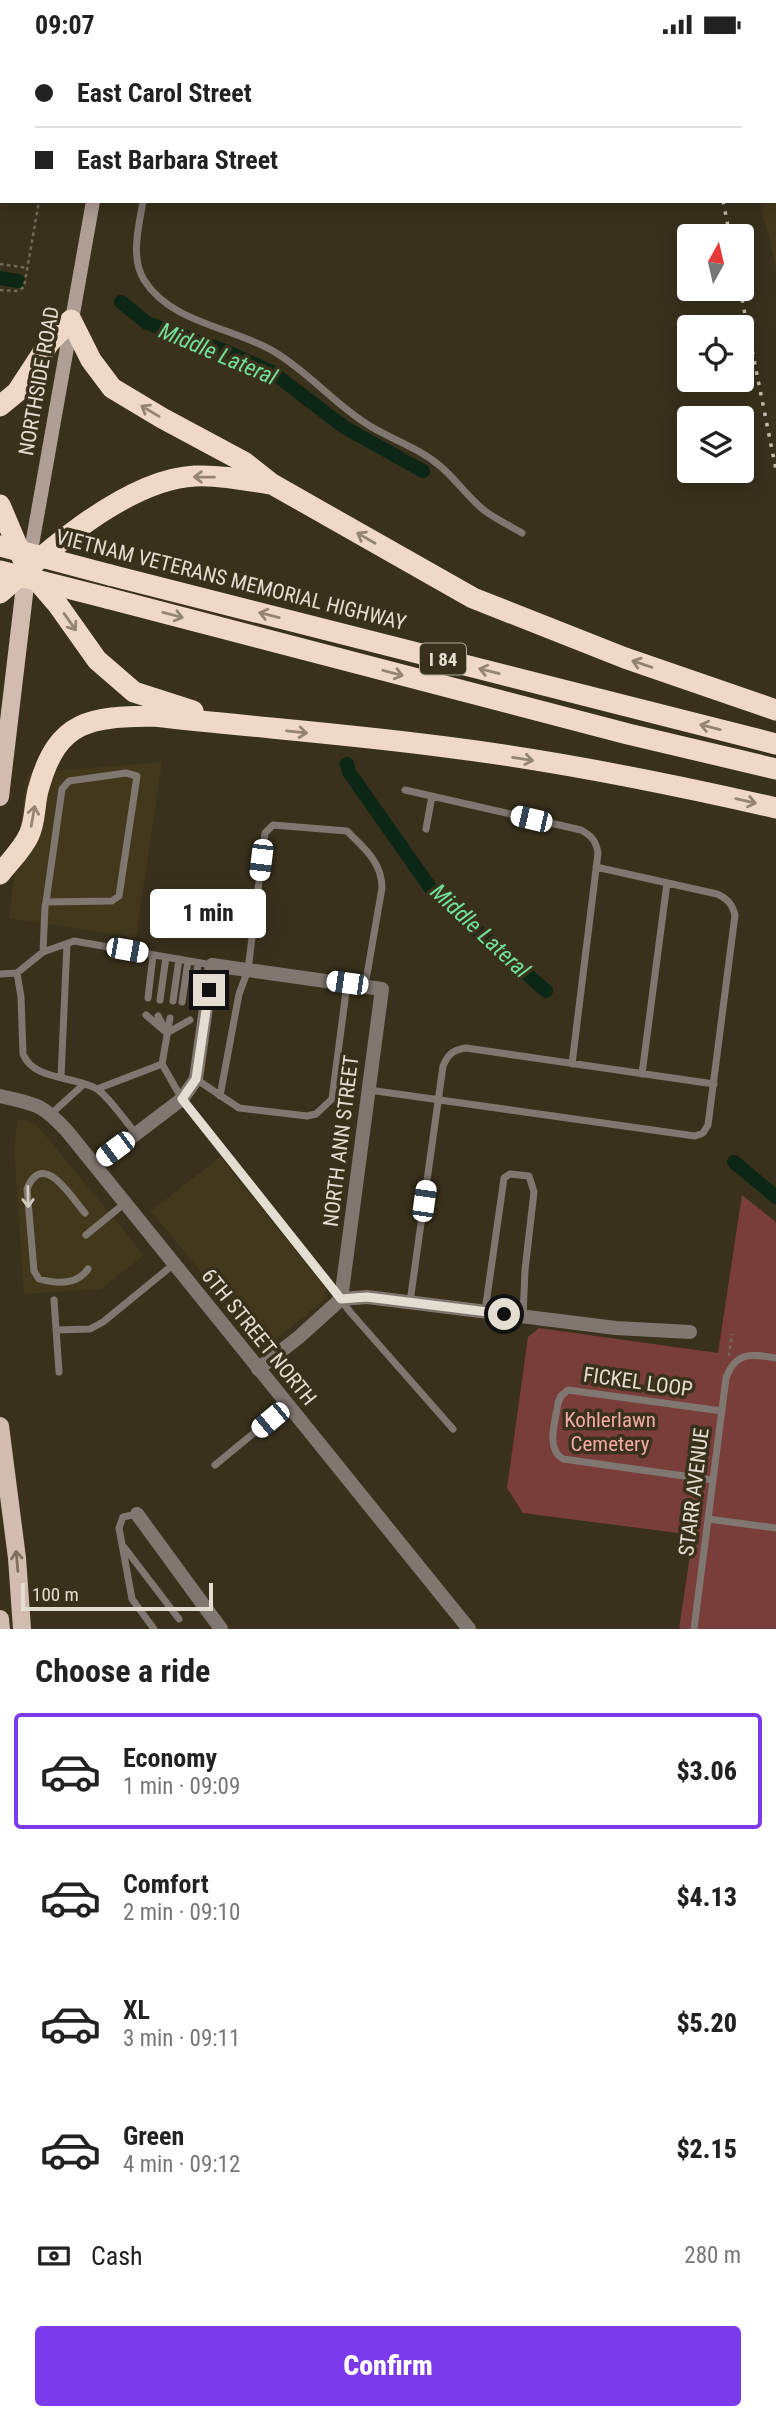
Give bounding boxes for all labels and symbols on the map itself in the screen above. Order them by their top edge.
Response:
north arrow [677,224,754,301]
street label: NORTHSIDE ROAD [14,305,64,457]
water label: Middle Lateral [155,317,282,391]
one-way arrow [141,404,161,418]
one-way arrow [193,470,216,483]
street label: VIETNAM VETERANS MEMORIAL HIGHWAY [53,525,409,635]
one-way arrow [357,531,377,545]
one-way arrow [258,608,281,621]
one-way arrow [161,609,184,622]
one-way arrow [63,612,77,631]
road number: I 84 [420,643,466,674]
one-way arrow [631,657,653,669]
one-way arrow [478,664,501,677]
one-way arrow [382,667,404,680]
one-way arrow [699,720,722,733]
one-way arrow [285,725,308,738]
one-way arrow [511,752,534,765]
one-way arrow [734,795,757,809]
car [509,804,554,834]
one-way arrow [27,805,40,828]
car [249,838,274,882]
water label: Middle Lateral [425,878,536,984]
callout: 1 min [151,888,267,937]
car [105,936,150,964]
car [325,970,370,996]
route end [193,974,225,1006]
street label: NORTH ANN STREET [319,1054,363,1228]
car [92,1128,139,1170]
car [411,1179,438,1223]
one-way arrow [22,1185,35,1208]
street label: 6TH STREET NORTH [197,1264,321,1410]
route start [488,1298,520,1330]
street label: FICKEL LOOP [582,1362,694,1402]
car [248,1398,293,1442]
park label: Kohlerlawn Cemetery [564,1408,656,1456]
street label: STARR AVENUE [674,1427,714,1557]
one-way arrow [10,1550,23,1573]
scale bar [21,1580,214,1612]

